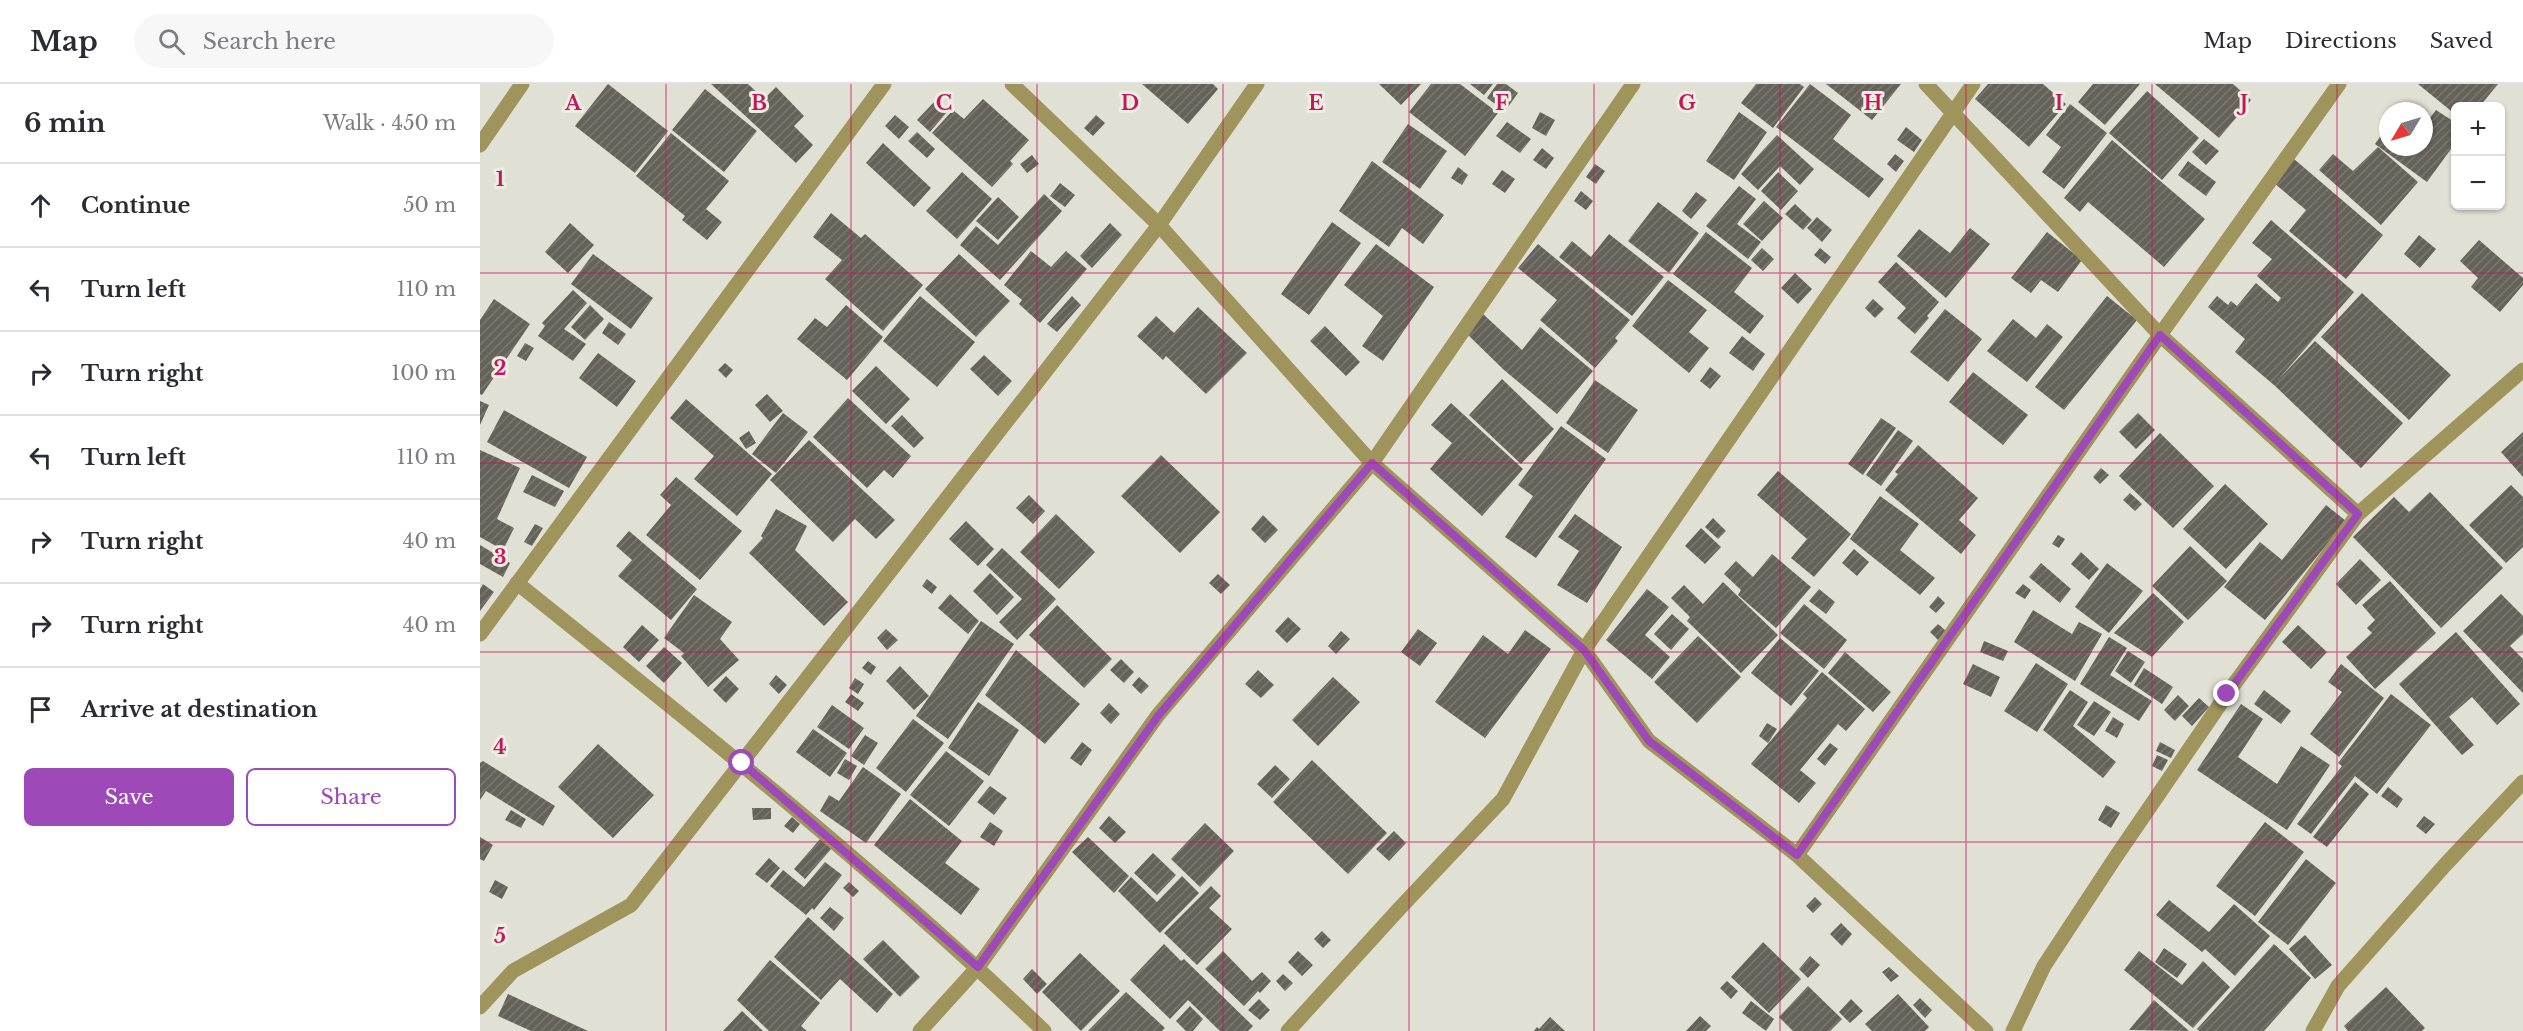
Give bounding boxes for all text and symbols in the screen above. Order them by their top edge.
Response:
search box [134,14,554,68]
text: Map [30,24,98,59]
icon: search [155,25,188,58]
text: Search here [203,28,336,55]
text: Map [2203,28,2252,54]
text: Directions [2285,28,2397,54]
text: Saved [2430,28,2493,54]
text: A [564,91,582,115]
text: B [751,91,767,115]
text: C [936,91,952,115]
text: D [1121,91,1139,115]
text: E [1308,91,1324,115]
text: F [1495,91,1509,115]
text: G [1678,91,1696,115]
text: H [1864,91,1883,115]
text: I [2055,91,2063,115]
text: J [2236,91,2248,115]
north arrow [2379,102,2433,156]
map controls [2451,102,2505,210]
button: + [2451,102,2505,156]
text: 6 min [24,107,105,139]
text: Walk · 450 m [323,111,456,135]
button: − [2451,156,2505,210]
text: 1 [496,167,505,191]
icon: ahead [24,189,57,222]
text: Continue [81,192,190,219]
text: 50 m [403,193,456,217]
icon: left [24,273,57,306]
text: Turn left [81,276,186,303]
text: 110 m [397,277,456,301]
text: 2 [493,356,507,380]
icon: right [24,357,57,390]
text: Turn right [81,360,203,387]
text: 100 m [391,361,456,385]
icon: left [24,441,57,474]
text: Turn left [81,444,186,471]
text: 110 m [397,445,456,469]
icon: right [24,525,57,558]
text: Turn right [81,528,203,555]
text: 40 m [403,529,456,553]
text: 3 [494,545,506,569]
icon: right [24,609,57,642]
text: Turn right [81,612,203,639]
text: 40 m [403,613,456,637]
route end [2213,680,2239,706]
icon: arrive [24,693,57,726]
text: Arrive at destination [81,696,318,723]
text: 4 [493,735,507,759]
route start [728,749,754,775]
button: Save [24,768,234,826]
button: Share [246,768,456,826]
text: 5 [494,924,506,948]

